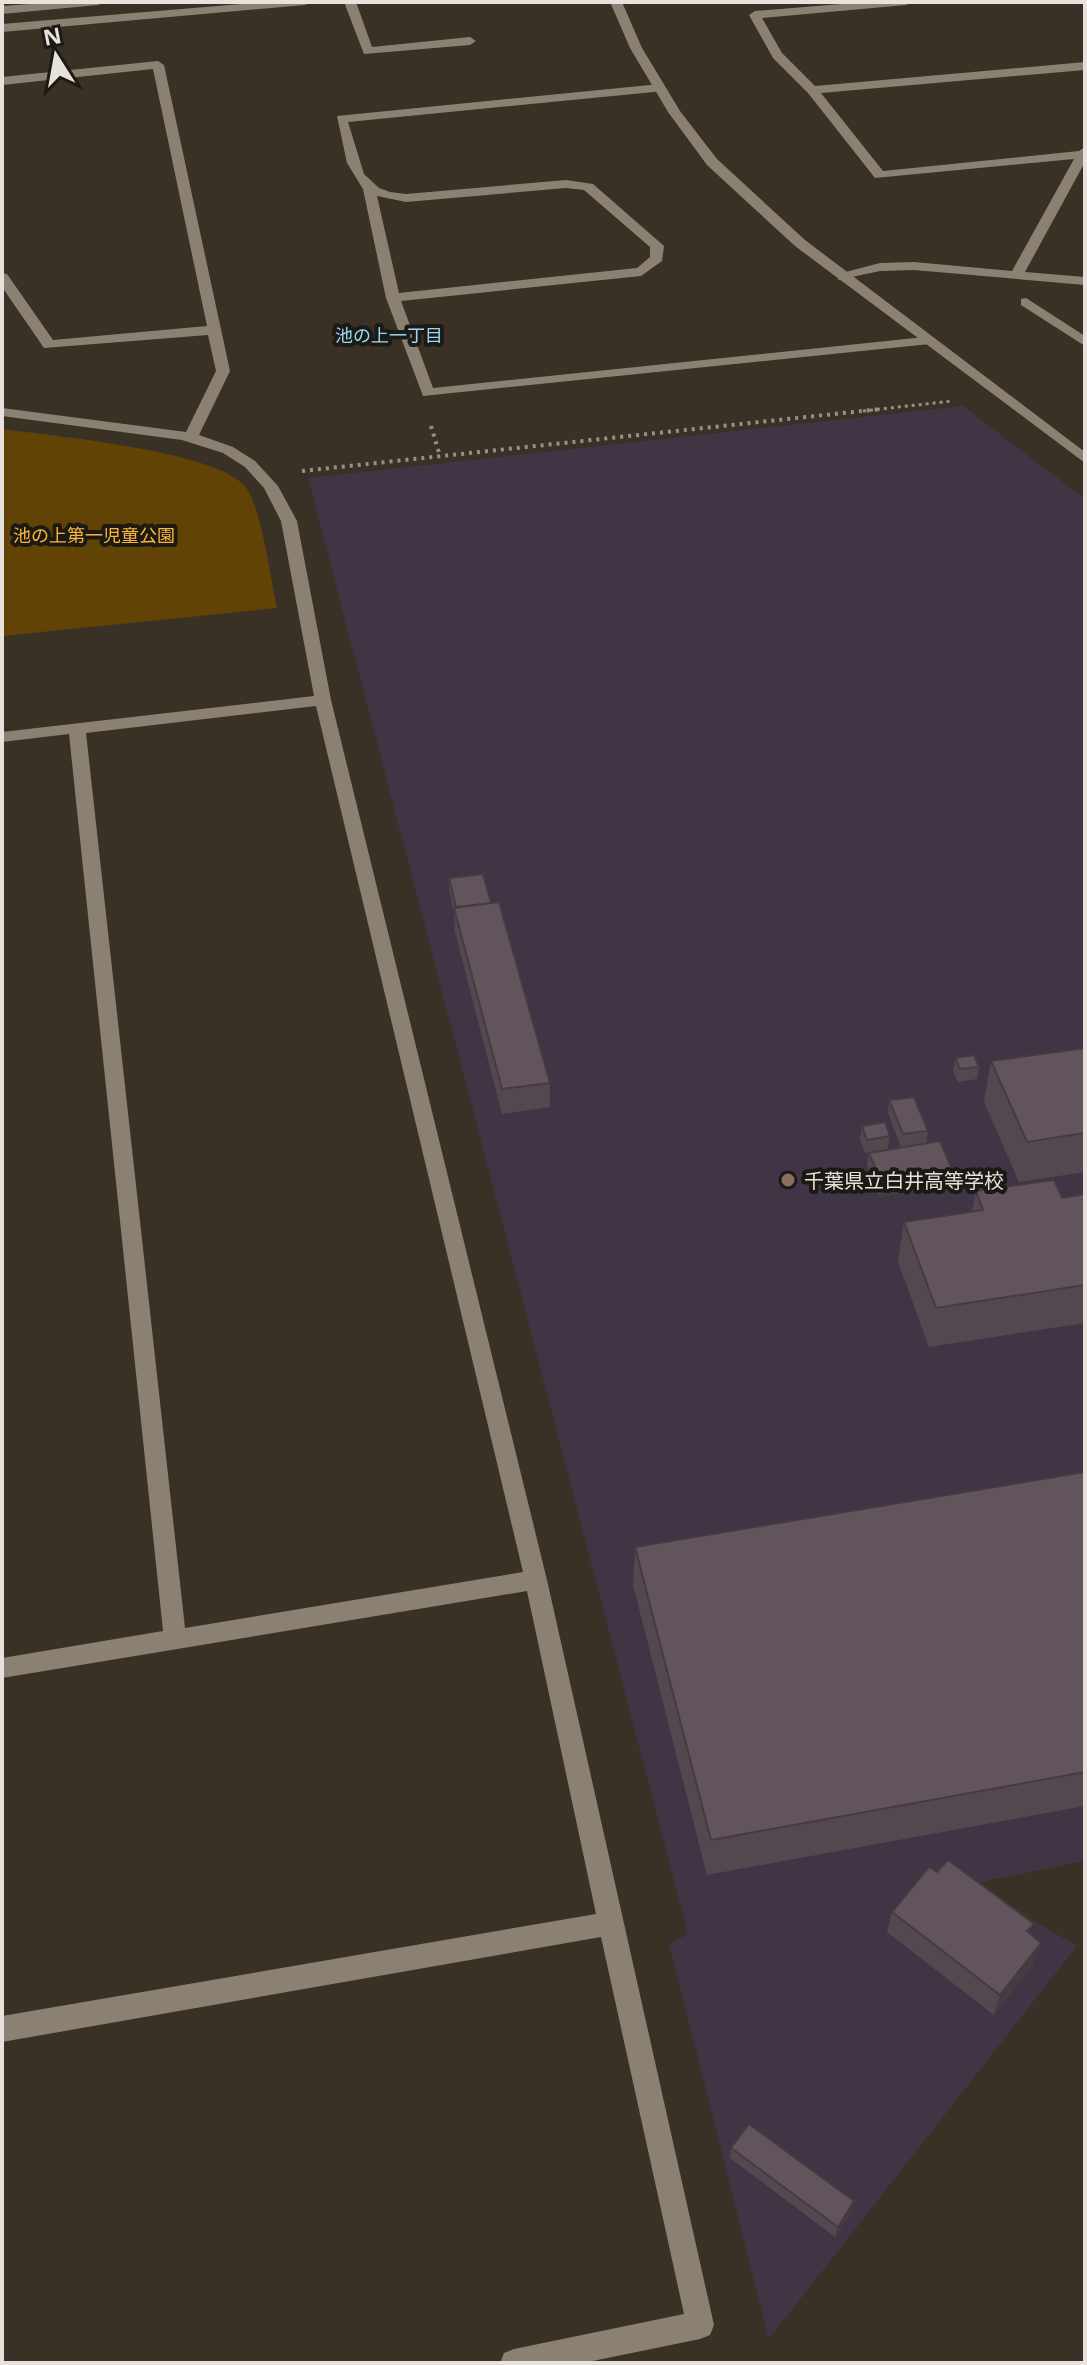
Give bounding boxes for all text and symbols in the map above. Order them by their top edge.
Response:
north arrow [16,16,96,96]
text: N [40,19,64,52]
district label: 池の上一丁目 [335,323,443,347]
park label: 池の上第一児童公園 [13,523,175,547]
place label: 千葉県立白井高等学校 [804,1167,1004,1194]
marker: 千葉県立白井高等学校 [779,1171,797,1189]

